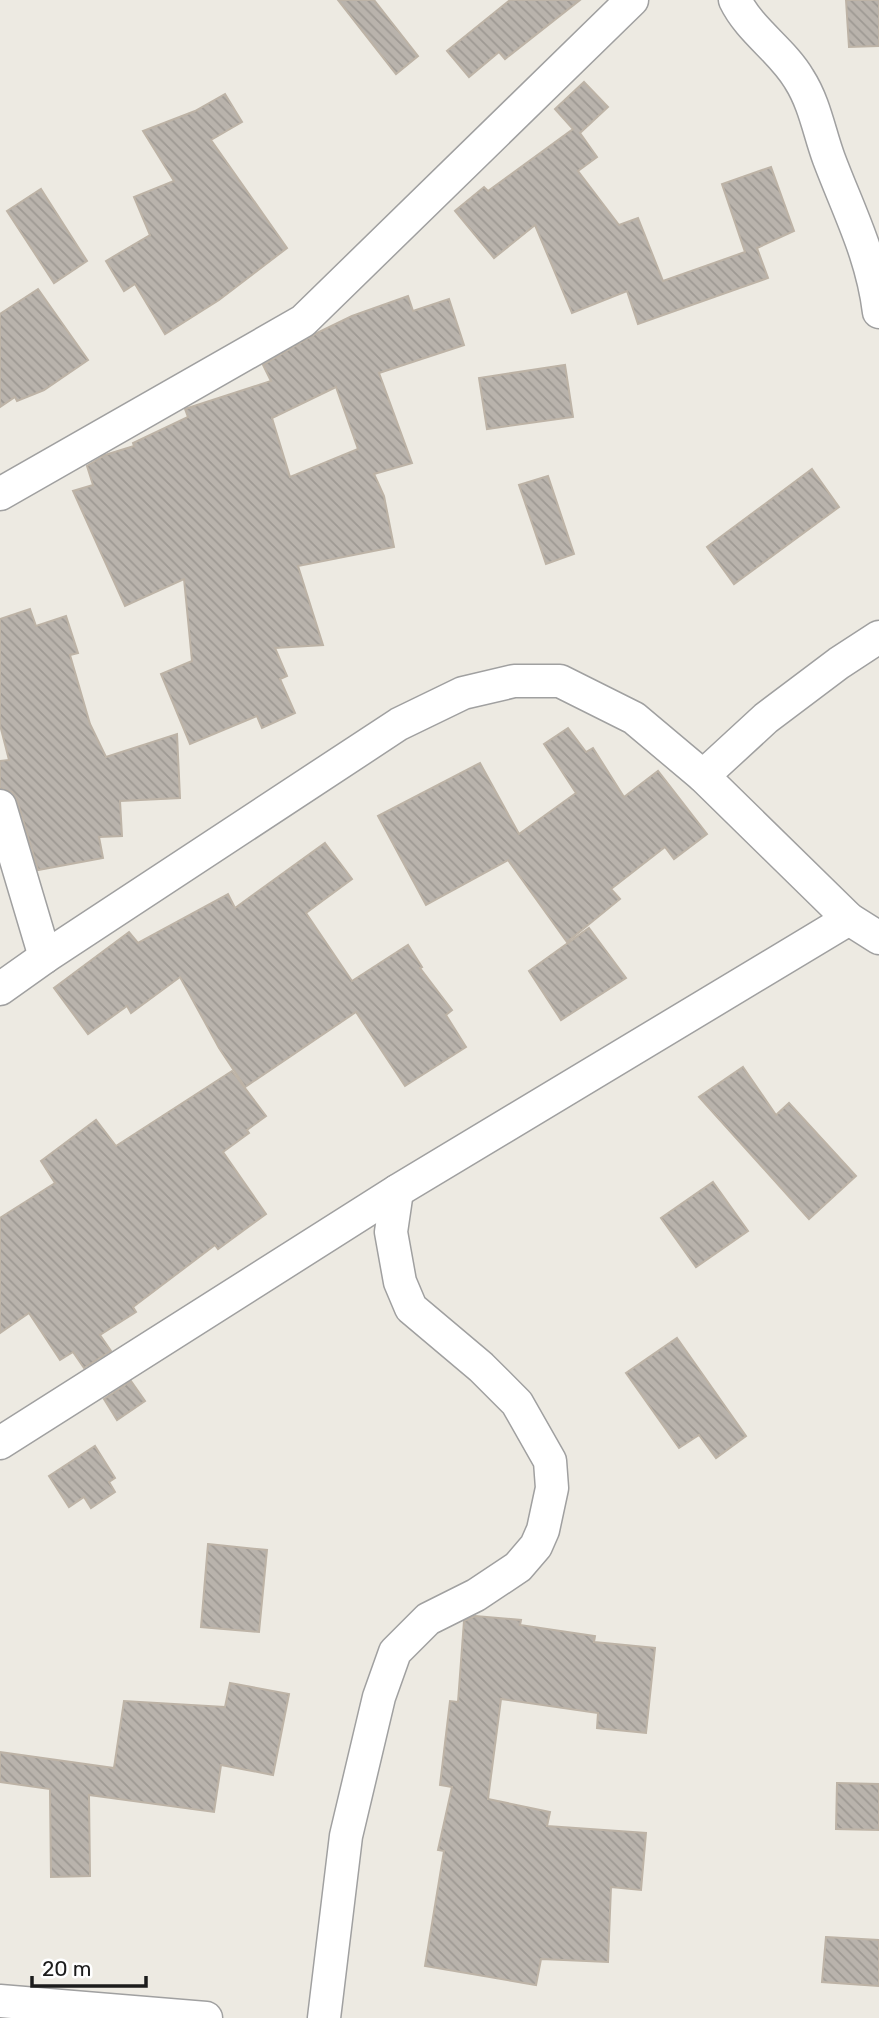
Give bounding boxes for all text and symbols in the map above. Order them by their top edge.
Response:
scale bar [32,1944,145,1988]
text: 20 m [42,1956,91,1981]

